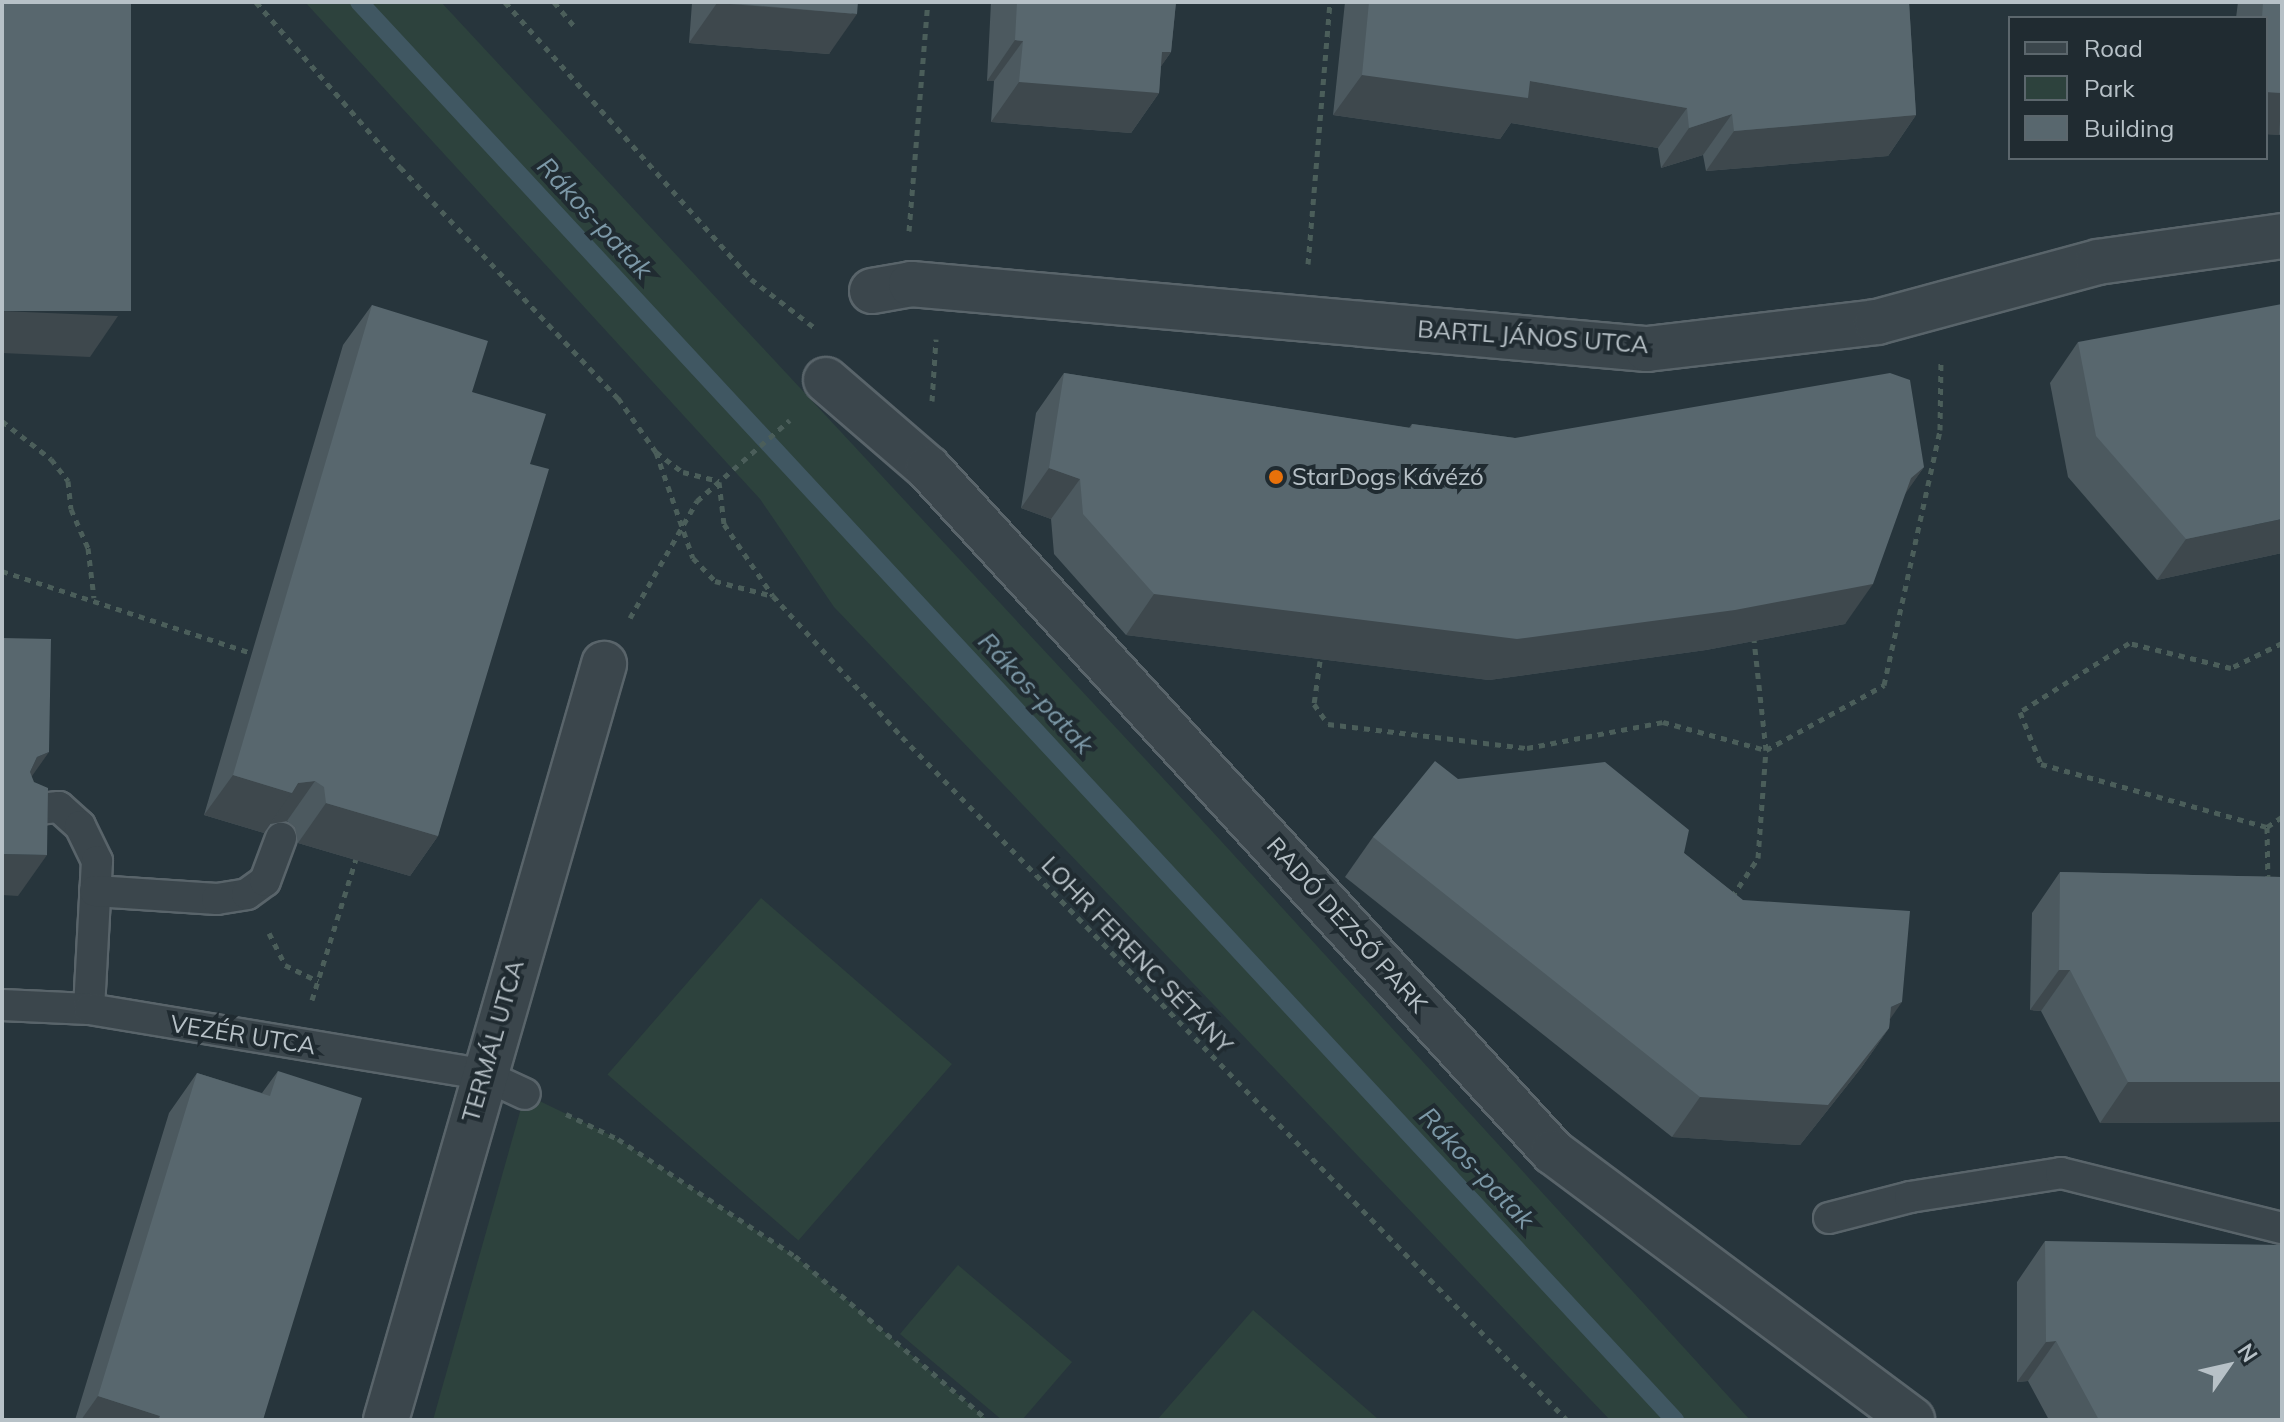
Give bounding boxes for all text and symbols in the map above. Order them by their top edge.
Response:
legend [2008,16,2268,160]
text: Road [2084,33,2143,63]
text: Park [2084,73,2135,103]
text: Building [2084,113,2174,143]
water label: Rákos-patak [531,151,659,285]
street label: BARTL JÁNOS UTCA [1417,315,1649,359]
place label: StarDogs Kávézó [1292,463,1484,491]
marker: StarDogs Kávézó [1267,468,1285,486]
water label: Rákos-patak [972,626,1100,760]
street label: RADÓ DEZSŐ PARK [1261,831,1433,1019]
street label: LOHR FERENC SÉTÁNY [1035,851,1239,1059]
street label: TERMÁL UTCA [456,957,530,1125]
street label: VEZÉR UTCA [168,1009,318,1061]
water label: Rákos-patak [1413,1101,1541,1235]
north arrow [2188,1326,2268,1406]
text: N [2232,1338,2264,1367]

